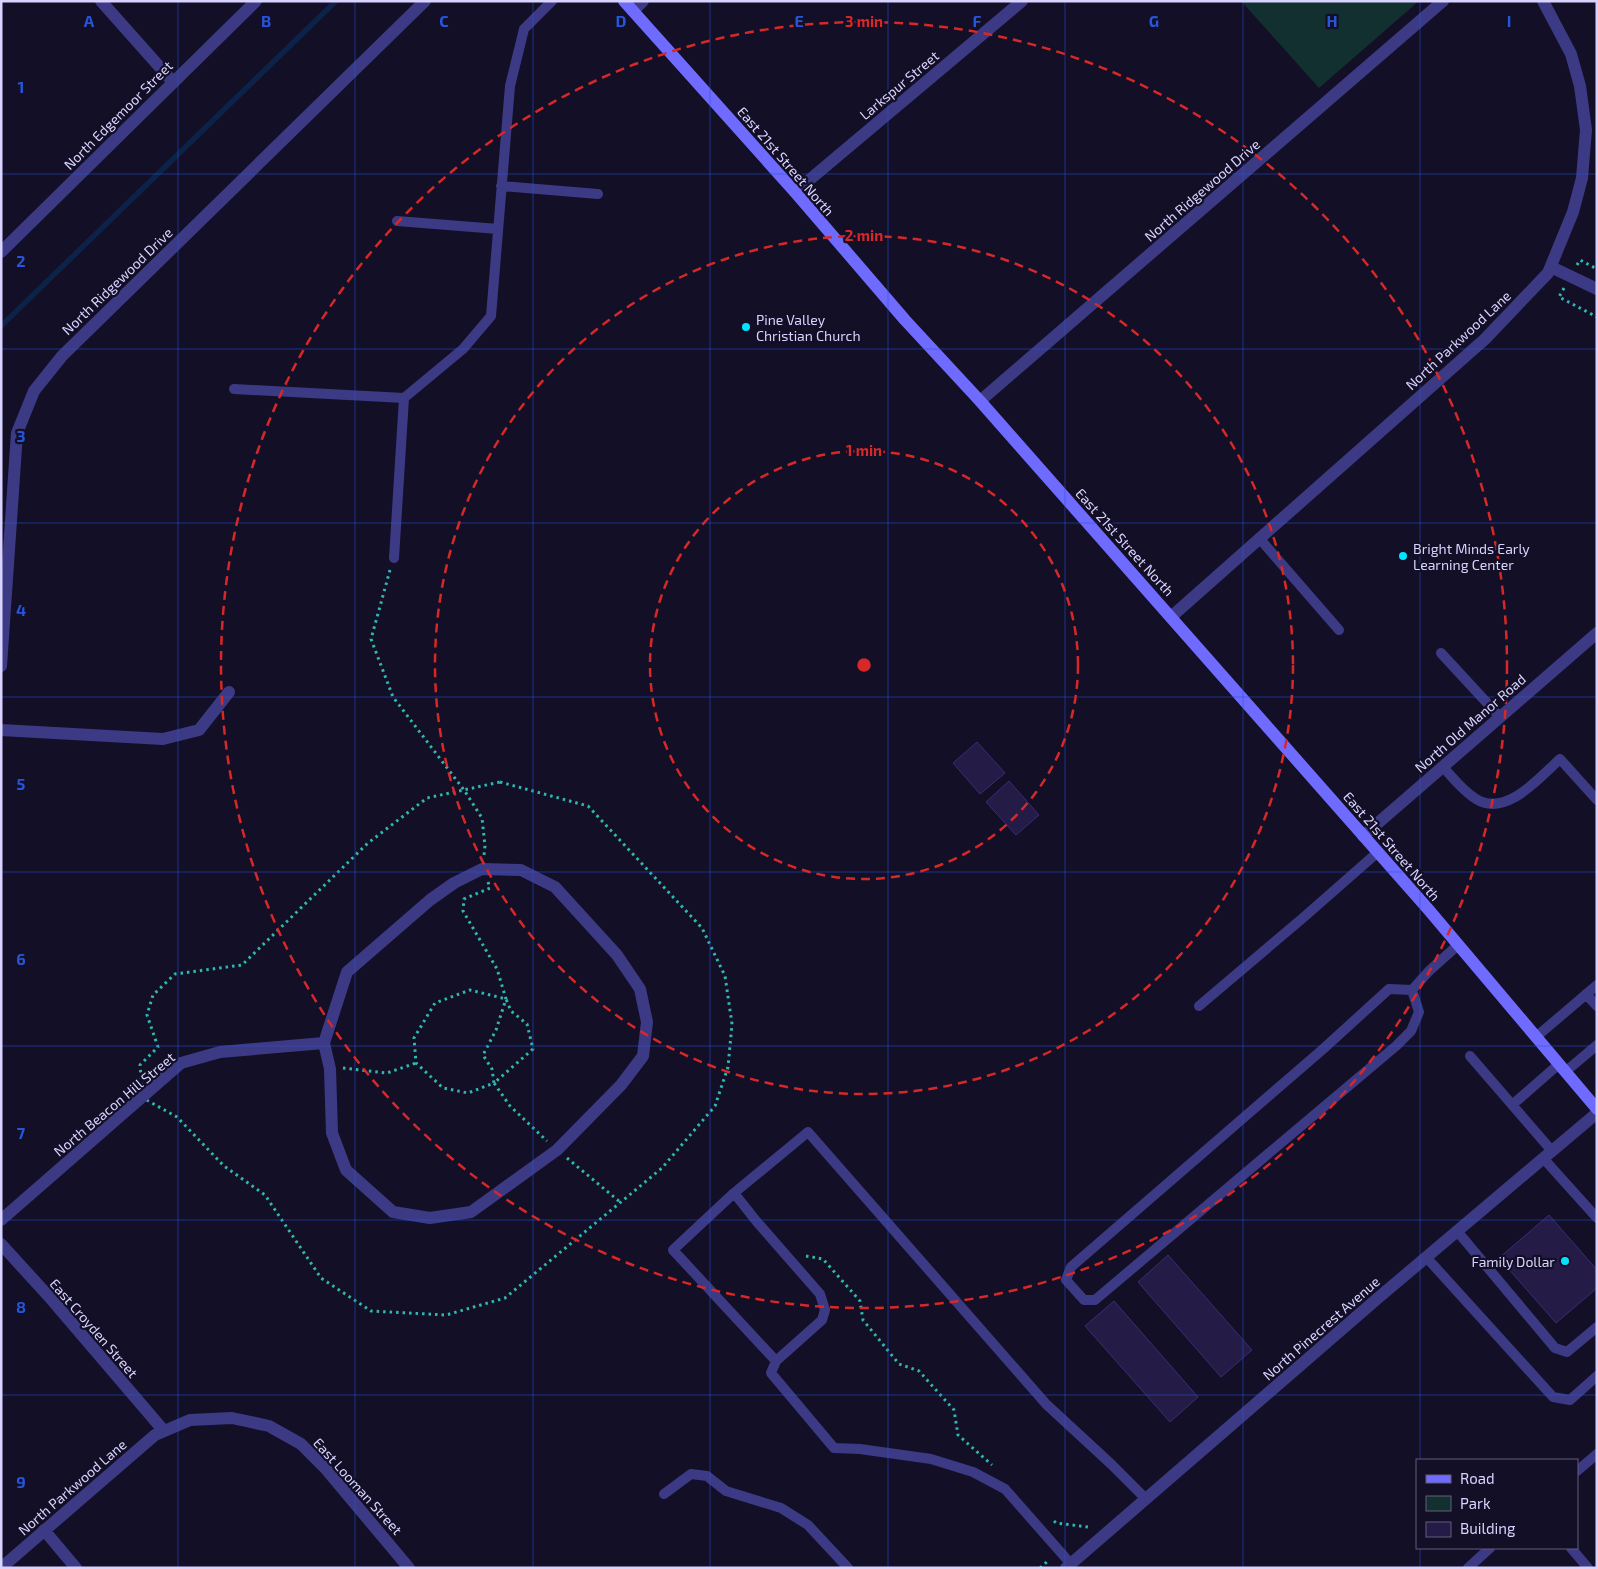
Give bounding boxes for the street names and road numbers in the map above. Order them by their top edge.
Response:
street label: Larkspur Street [856,47,942,123]
street label: North Edgemoor Street [60,57,176,173]
street label: East 21st Street North [734,103,838,219]
street label: North Ridgewood Drive [1141,135,1263,245]
street label: North Ridgewood Drive [58,224,176,338]
street label: North Parkwood Lane [1402,287,1514,393]
street label: East 21st Street North [1072,485,1178,599]
street label: North Old Manor Road [1411,670,1529,776]
street label: East 21st Street North [1340,788,1444,904]
street label: North Beacon Hill Street [50,1048,178,1160]
street label: North Pinecrest Avenue [1259,1273,1383,1383]
street label: East Croyden Street [46,1275,142,1381]
street label: East Looman Street [310,1434,406,1538]
street label: North Parkwood Lane [14,1435,130,1539]

